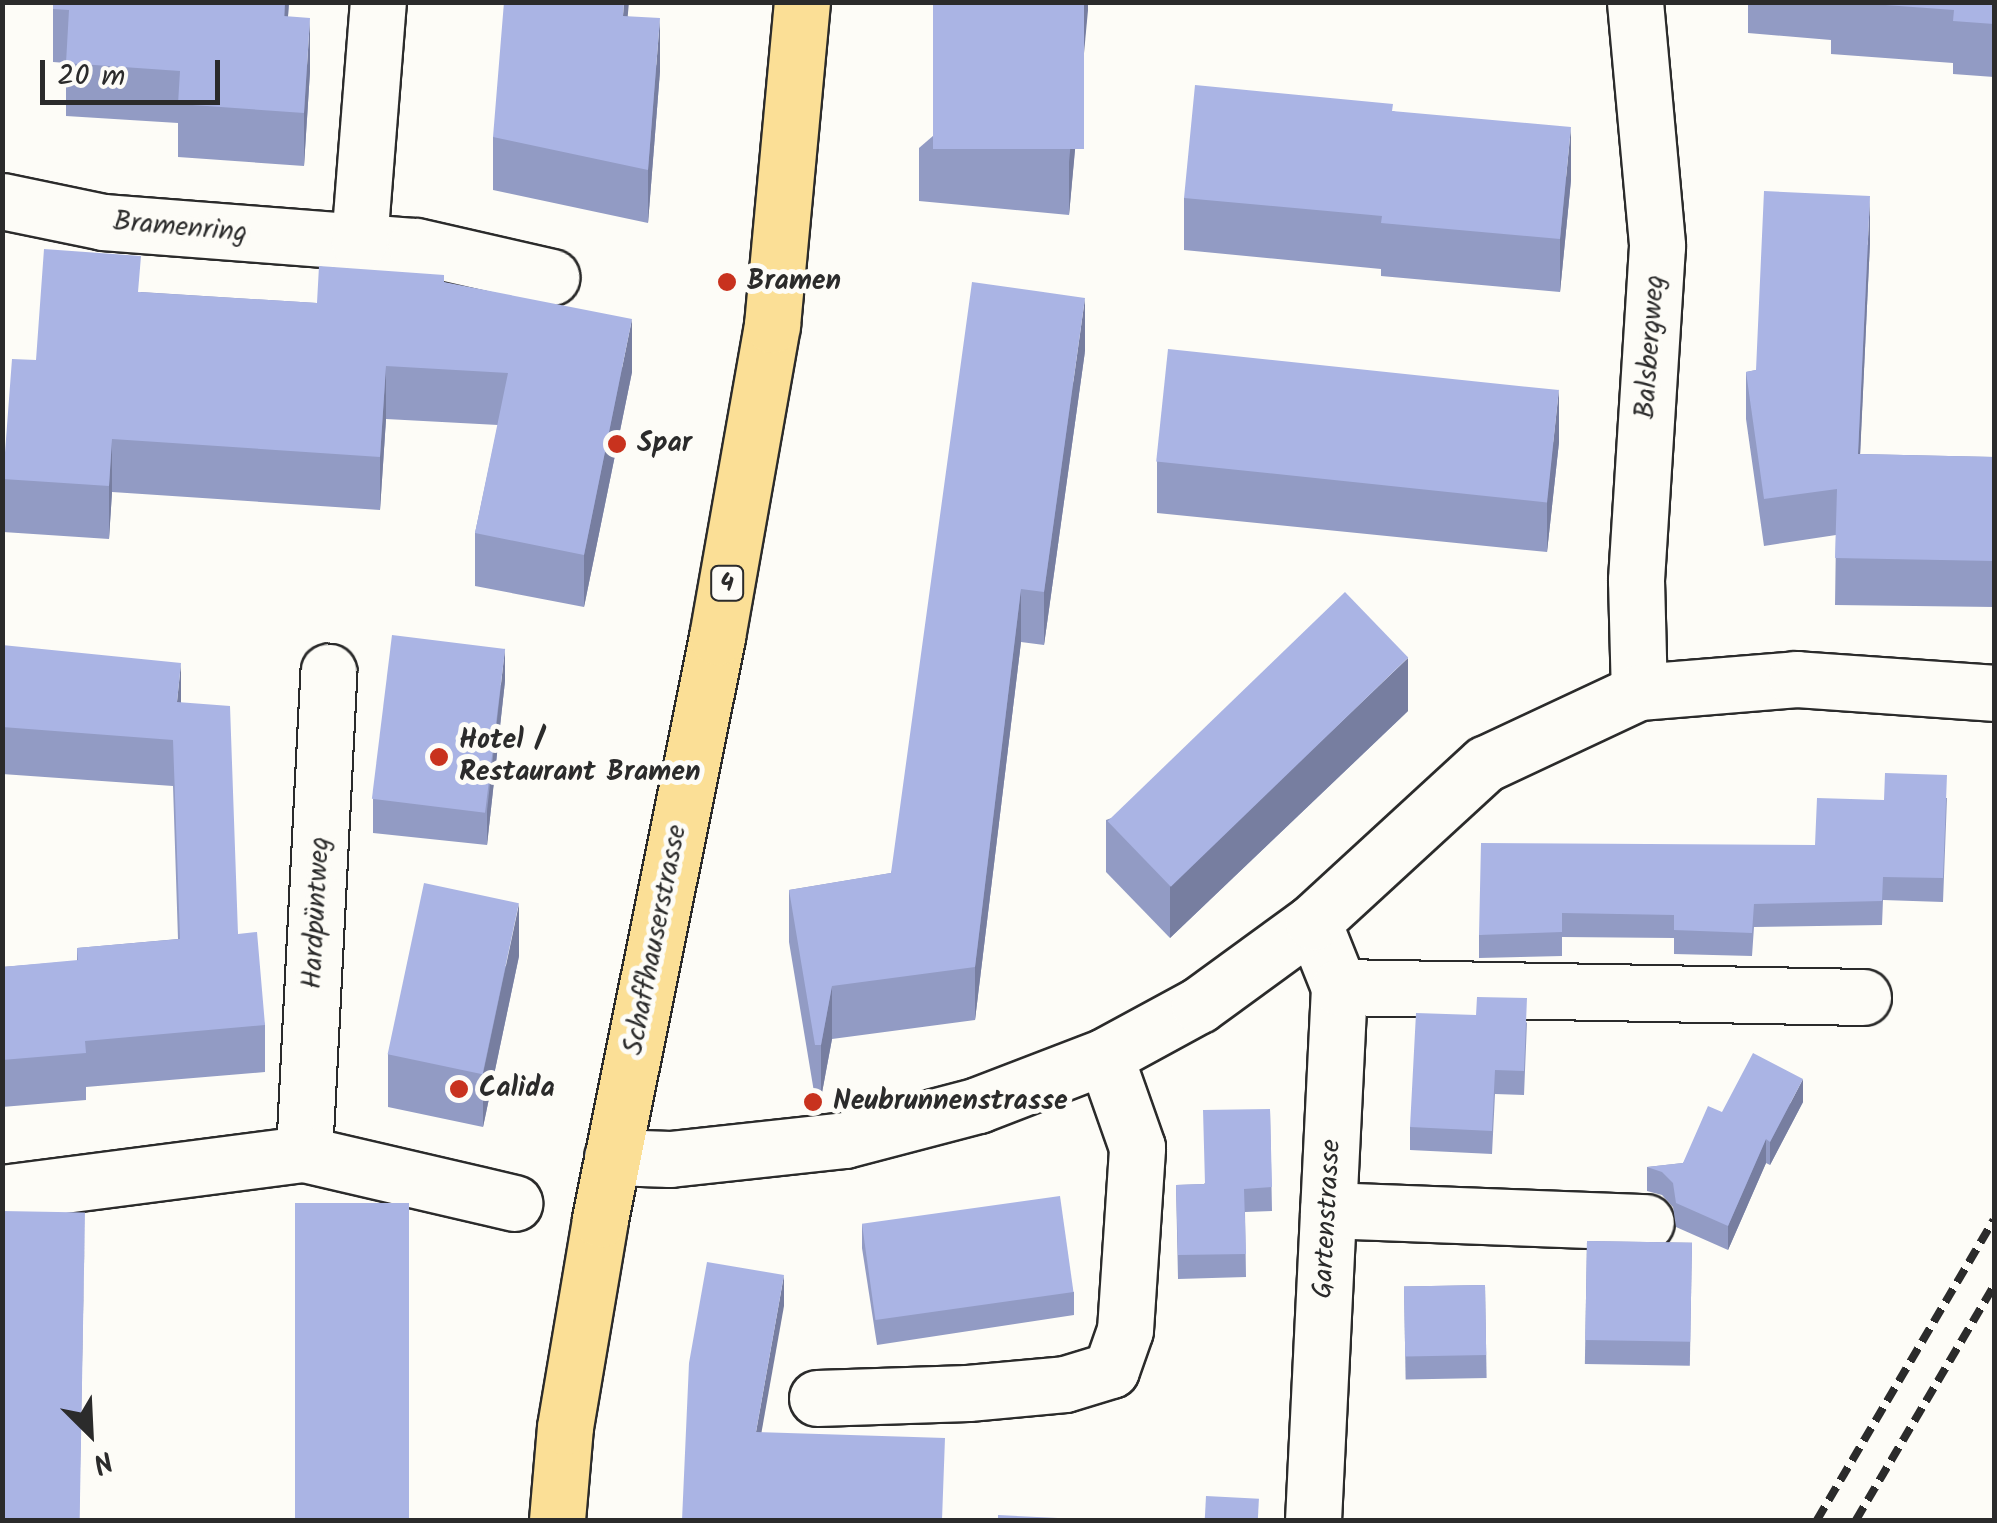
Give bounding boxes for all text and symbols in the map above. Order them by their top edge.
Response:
scale bar [45,40,225,102]
text: 20 m [57,53,125,101]
street label: Bramenring [112,205,248,251]
place label: Bramen [747,265,841,299]
marker: Bramen [716,271,738,293]
street label: Balsbergweg [1629,274,1673,420]
place label: Spar [637,427,692,461]
marker: Spar [606,433,628,455]
road number: 4 [710,563,744,603]
place label: Hotel / Restaurant Bramen [459,724,700,790]
marker: Hotel / Restaurant Bramen [428,746,450,768]
street label: Schaffhauserstrasse [617,822,695,1058]
street label: Hardpüntweg [296,836,338,990]
place label: Calida [479,1072,555,1106]
marker: Calida [448,1078,470,1100]
place label: Neubrunnenstrasse [833,1085,1068,1119]
marker: Neubrunnenstrasse [802,1091,824,1113]
street label: Gartenstrasse [1307,1138,1349,1300]
north arrow [40,1383,140,1483]
text: N [85,1437,120,1485]

